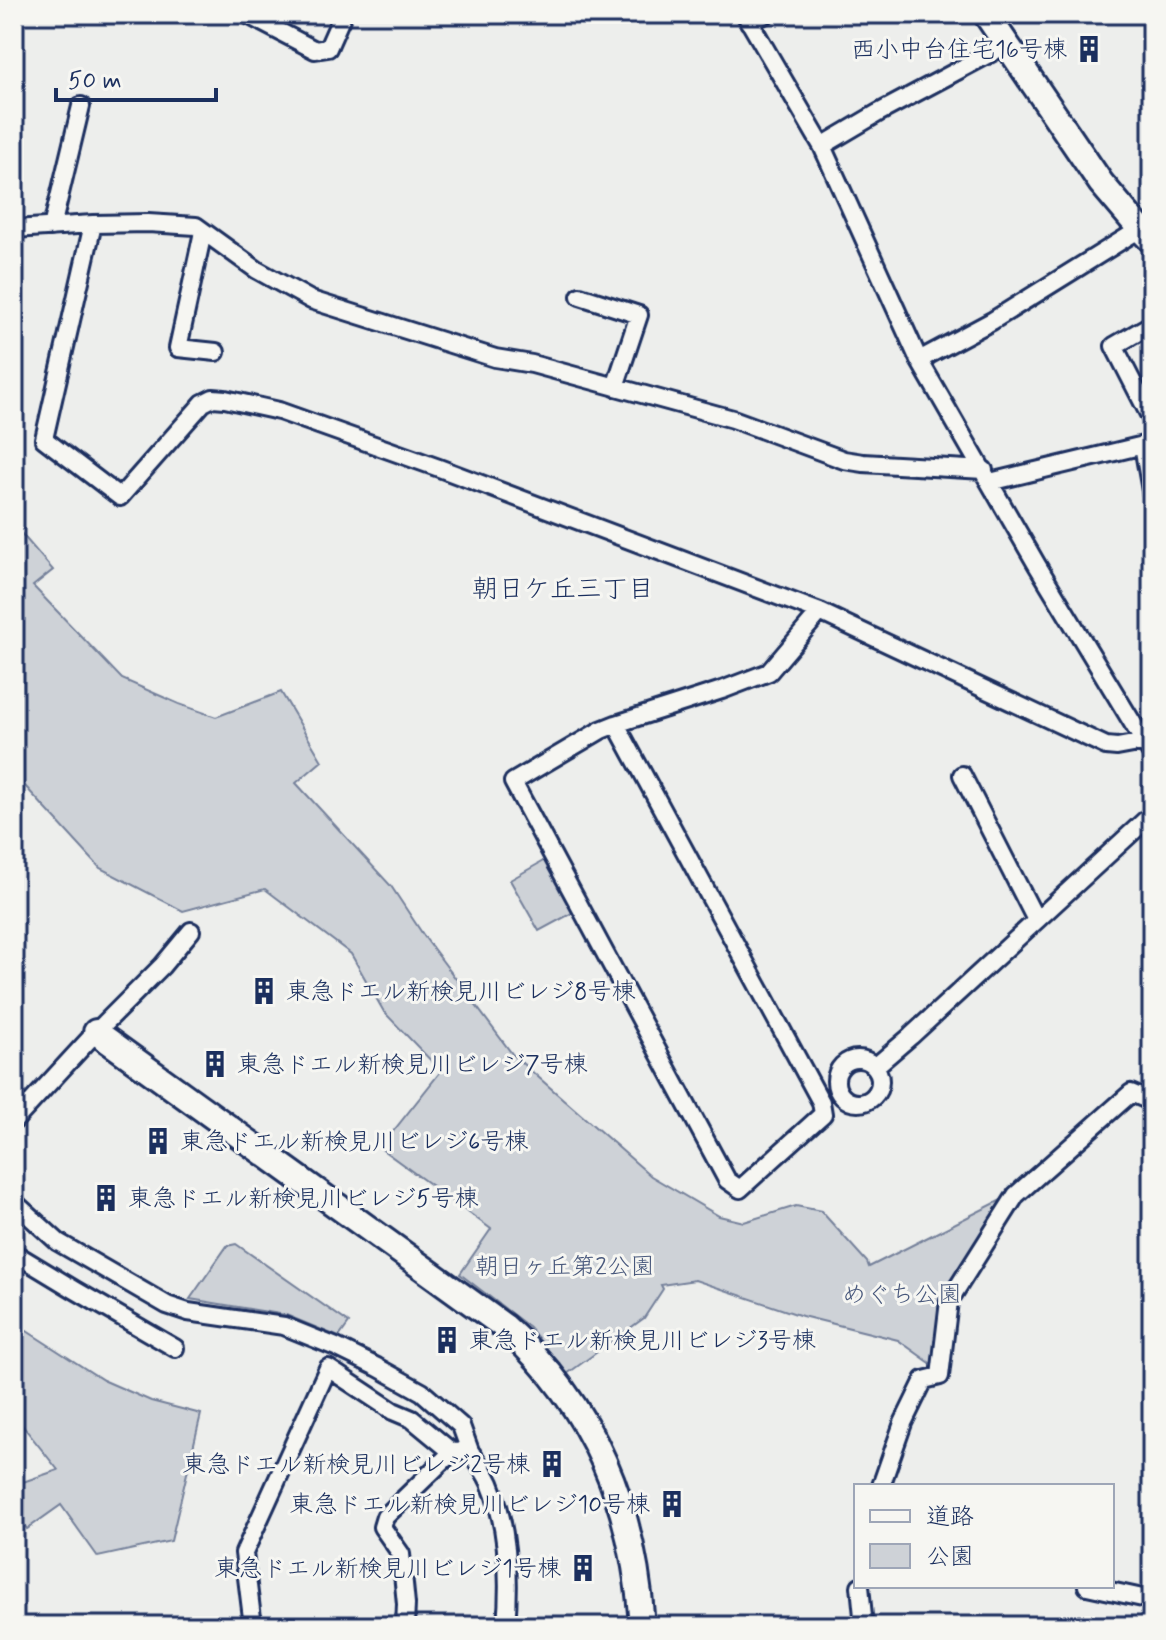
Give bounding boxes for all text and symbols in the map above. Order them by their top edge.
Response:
building icon: 西小中台住宅16号棟 [1074,34,1104,64]
place label: 西小中台住宅16号棟 [851,35,1067,66]
scale bar [56,52,216,102]
text: 50 m [68,66,122,97]
district label: 朝日ケ丘三丁目 [472,573,654,607]
building icon: 東急ドエル新検見川ビレジ8号棟 [249,976,279,1006]
place label: 東急ドエル新検見川ビレジ8号棟 [286,977,636,1008]
building icon: 東急ドエル新検見川ビレジ7号棟 [200,1049,230,1079]
place label: 東急ドエル新検見川ビレジ7号棟 [237,1050,588,1081]
building icon: 東急ドエル新検見川ビレジ6号棟 [143,1126,173,1156]
place label: 東急ドエル新検見川ビレジ6号棟 [180,1127,528,1158]
building icon: 東急ドエル新検見川ビレジ5号棟 [91,1183,121,1213]
place label: 東急ドエル新検見川ビレジ5号棟 [128,1184,478,1215]
park label: 朝日ヶ丘第2公園 [475,1252,655,1283]
park label: めぐち公園 [842,1280,962,1311]
building icon: 東急ドエル新検見川ビレジ3号棟 [432,1325,462,1355]
place label: 東急ドエル新検見川ビレジ3号棟 [469,1326,816,1357]
building icon: 東急ドエル新検見川ビレジ2号棟 [537,1449,567,1479]
place label: 東急ドエル新検見川ビレジ2号棟 [182,1450,530,1481]
legend [854,1484,1114,1588]
building icon: 東急ドエル新検見川ビレジ10号棟 [657,1489,687,1519]
place label: 東急ドエル新検見川ビレジ10号棟 [290,1490,650,1521]
text: 道路 [926,1502,974,1533]
text: 公園 [926,1542,974,1573]
building icon: 東急ドエル新検見川ビレジ1号棟 [568,1553,598,1583]
place label: 東急ドエル新検見川ビレジ1号棟 [214,1554,561,1585]

